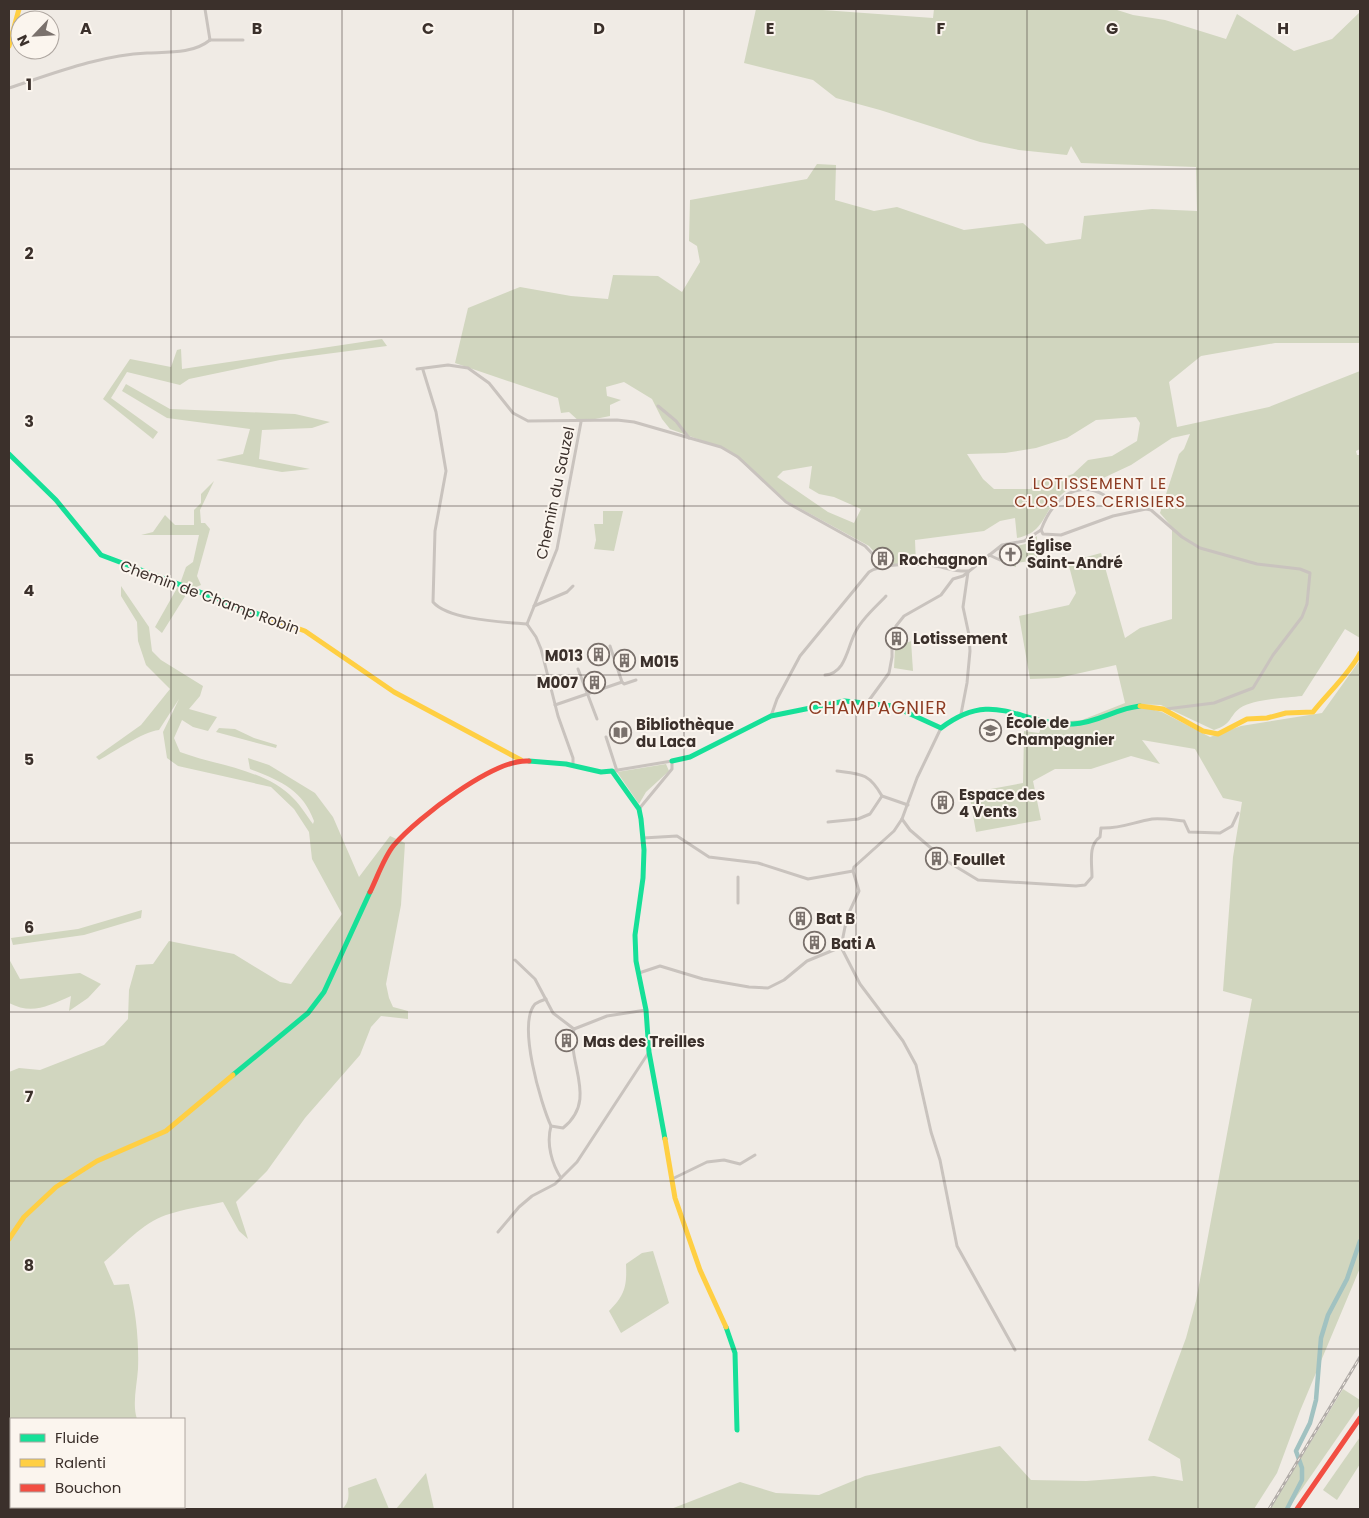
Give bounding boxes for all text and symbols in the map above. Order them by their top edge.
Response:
north arrow [10,10,60,60]
text: A [80,17,92,40]
text: B [252,17,262,40]
text: C [422,17,434,40]
text: D [593,17,605,40]
text: E [766,17,774,40]
text: F [937,17,946,40]
text: G [1106,17,1118,40]
text: H [1277,17,1289,40]
text: N [12,31,35,49]
text: 1 [26,73,32,96]
text: 2 [24,242,34,265]
text: 3 [24,410,34,433]
street label: Chemin du Sauzel [531,425,579,561]
district label: LOTISSEMENT LE CLOS DES CERISIERS [1014,472,1186,513]
place label: Église Saint-André [1027,535,1123,573]
church icon: Église Saint-André [999,542,1023,566]
building icon: Rochagnon [871,547,895,571]
place label: Rochagnon [899,549,988,570]
street label: Chemin de Champ Robin [117,555,303,639]
text: 4 [24,579,35,602]
building icon: Lotissement [885,626,909,650]
place label: Lotissement [913,628,1008,649]
building icon: M013 [587,643,611,667]
place label: M013 [545,645,583,666]
building icon: M015 [612,649,636,673]
place label: M015 [640,651,679,672]
building icon: M007 [582,670,606,694]
place label: M007 [537,672,578,693]
district label: CHAMPAGNIER [809,695,947,720]
place label: École de Champagnier [1006,712,1115,750]
place label: Bibliothèque du Laca [636,714,734,752]
school or university icon: École de Champagnier [978,719,1002,743]
library icon: Bibliothèque du Laca [608,721,632,745]
text: 5 [24,748,34,771]
place label: Espace des 4 Vents [959,784,1045,822]
building icon: Espace des 4 Vents [931,791,955,815]
building icon: Foullet [925,847,949,871]
place label: Foullet [953,849,1005,870]
building icon: Bat B [788,906,812,930]
place label: Bat B [816,908,855,929]
text: 6 [24,916,34,939]
building icon: Bati A [803,931,827,955]
place label: Bati A [831,933,876,954]
building icon: Mas des Treilles [555,1029,579,1053]
place label: Mas des Treilles [583,1031,705,1052]
text: 7 [25,1085,34,1108]
text: 8 [24,1254,34,1277]
legend [10,1418,185,1508]
text: Fluide [55,1427,99,1448]
text: Ralenti [55,1452,106,1473]
text: Bouchon [55,1477,121,1498]

